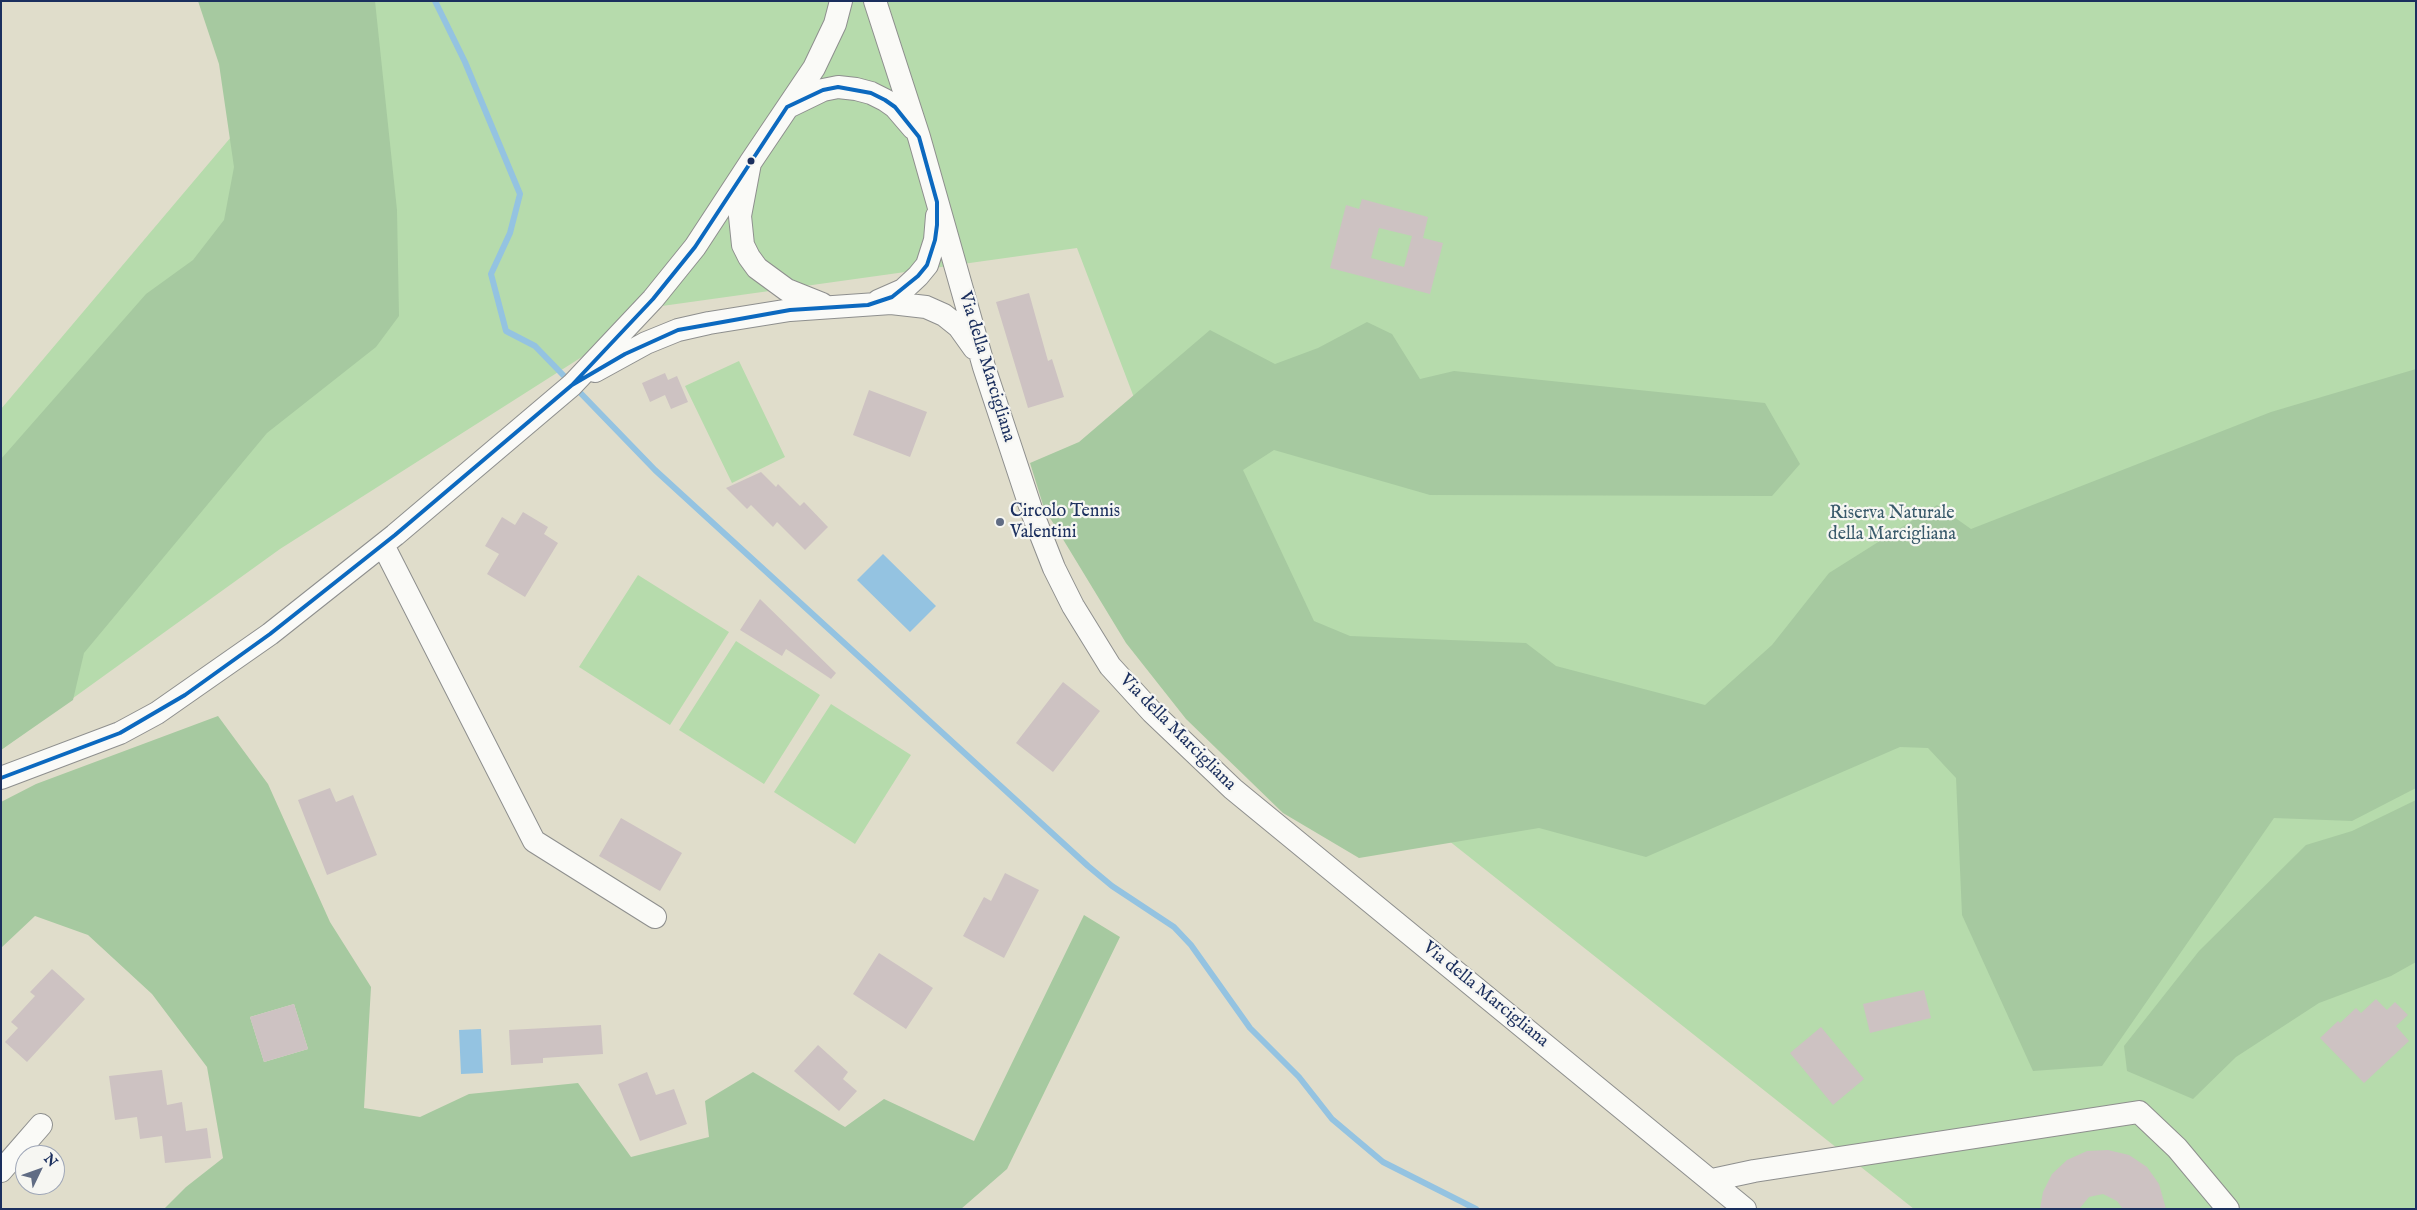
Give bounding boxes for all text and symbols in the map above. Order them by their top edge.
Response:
unlabelled marker [746,156,756,166]
street label: Via della Marcigliana [953,289,1019,445]
place label: Circolo Tennis Valentini [1010,501,1120,544]
park label: Riserva Naturale della Marcigliana [1828,503,1956,546]
marker: Circolo Tennis Valentini [994,516,1006,528]
street label: Via della Marcigliana [1114,670,1240,796]
street label: Via della Marcigliana [1417,937,1553,1053]
north arrow [15,1145,65,1195]
text: N [40,1150,61,1171]

